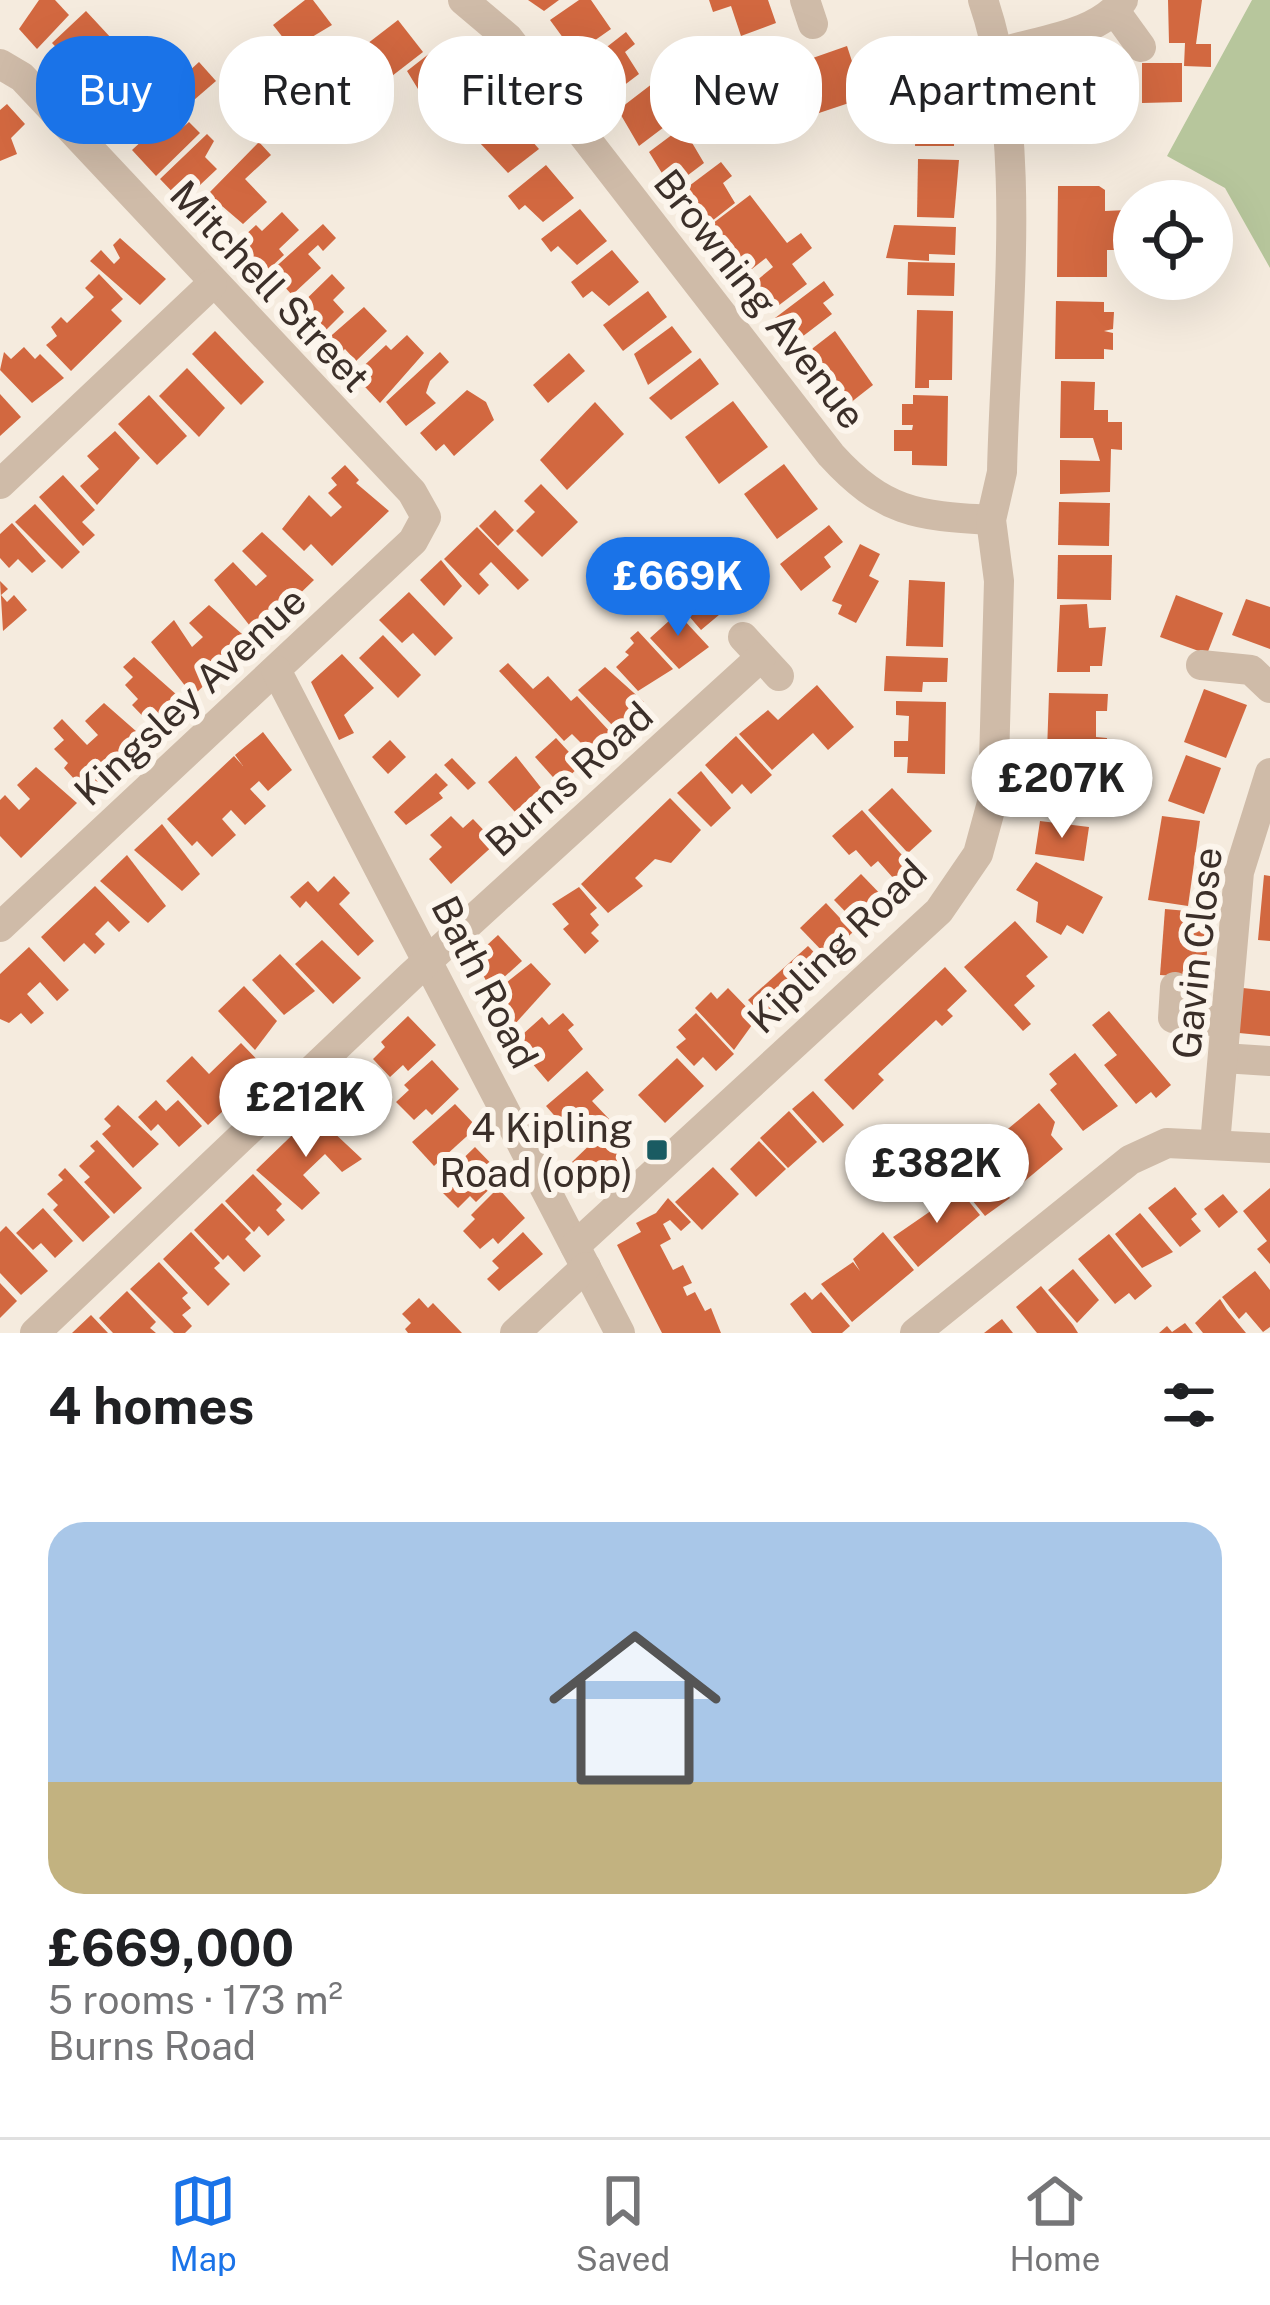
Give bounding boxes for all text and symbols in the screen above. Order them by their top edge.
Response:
chip: Buy [36,36,195,144]
chip: Rent [219,36,394,144]
chip: Filters [418,36,626,144]
chip: New [650,36,822,144]
chip: Apartment [846,36,1139,144]
street label: Browning Avenue [645,160,875,438]
street label: Mitchell Street [161,171,379,401]
map controls [1113,180,1233,300]
button: locate [1113,180,1233,300]
pin: £669K [594,537,762,639]
text: £669K [613,553,743,599]
street label: Kingsley Avenue [65,577,315,815]
street label: Burns Road [476,692,662,866]
pin: £207K [978,739,1146,841]
text: £207K [999,755,1125,801]
street label: Gavin Close [1163,845,1231,1061]
street label: Kipling Road [738,850,936,1042]
street label: Bath Road [422,889,548,1075]
pin: £212K [222,1058,390,1160]
text: £212K [246,1074,366,1120]
place label: 4 Kipling Road (opp) [439,1105,633,1196]
pin: £382K [853,1124,1021,1226]
marker: 4 Kipling Road (opp) [644,1137,670,1163]
text: £382K [872,1140,1002,1186]
icon: filters [1156,1372,1222,1438]
text: 4 homes [48,1376,254,1435]
icon: home [527,1600,743,1816]
text: £669,000 [48,1918,294,1977]
text: 5 rooms · 173 m² [48,1977,343,2023]
text: Burns Road [48,2023,256,2069]
tab: Map [170,2168,237,2278]
tab: Saved [576,2168,670,2278]
tab: Home [1009,2168,1100,2278]

